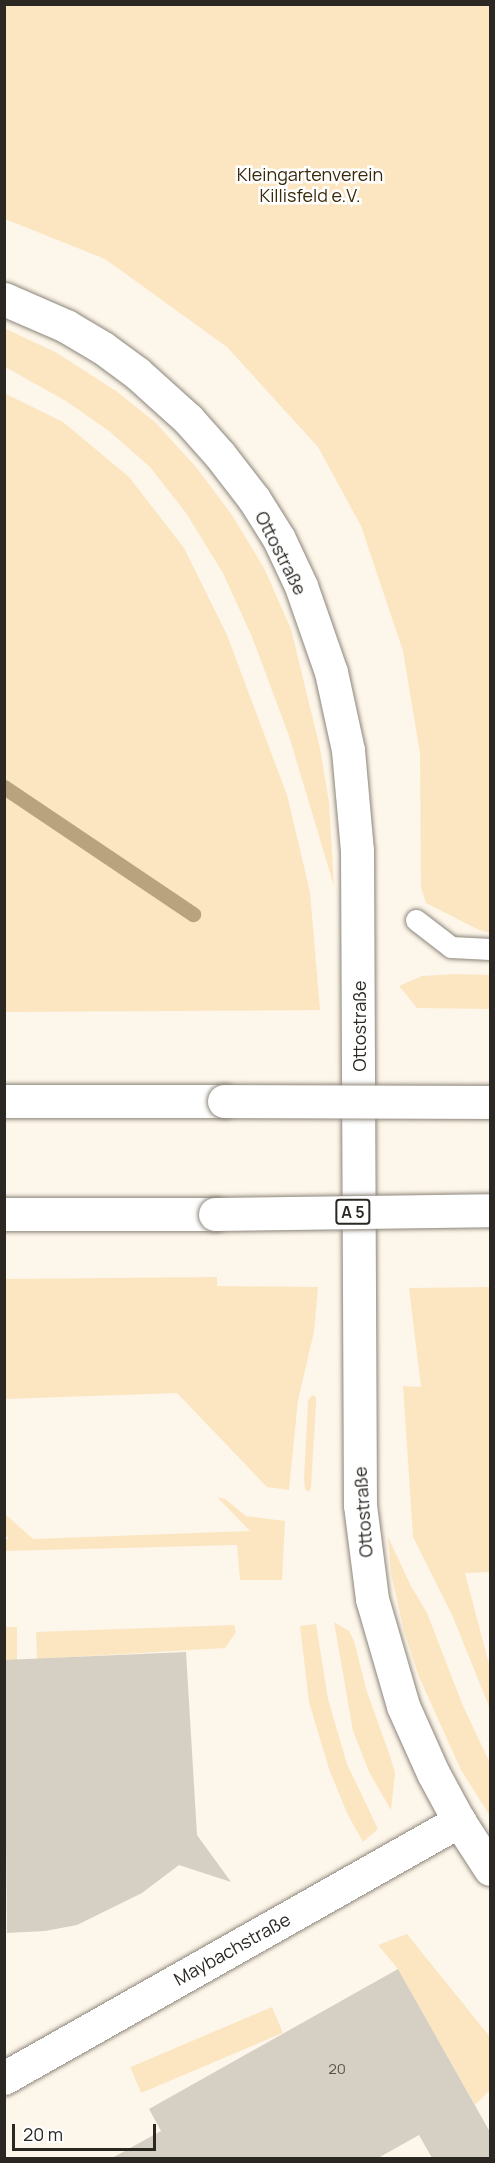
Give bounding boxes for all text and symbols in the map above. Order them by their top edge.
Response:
park label: Kleingartenverein Killisfeld e.V. [237,164,383,207]
street label: Ottostraße [251,508,311,598]
street label: Ottostraße [348,980,370,1072]
road number: A 5 [335,1199,371,1225]
street label: Ottostraße [349,1466,377,1558]
street label: Maybachstraße [170,1908,294,1990]
house number: 20 [328,2060,346,2078]
scale bar [15,2112,159,2150]
text: 20 m [23,2122,63,2146]

